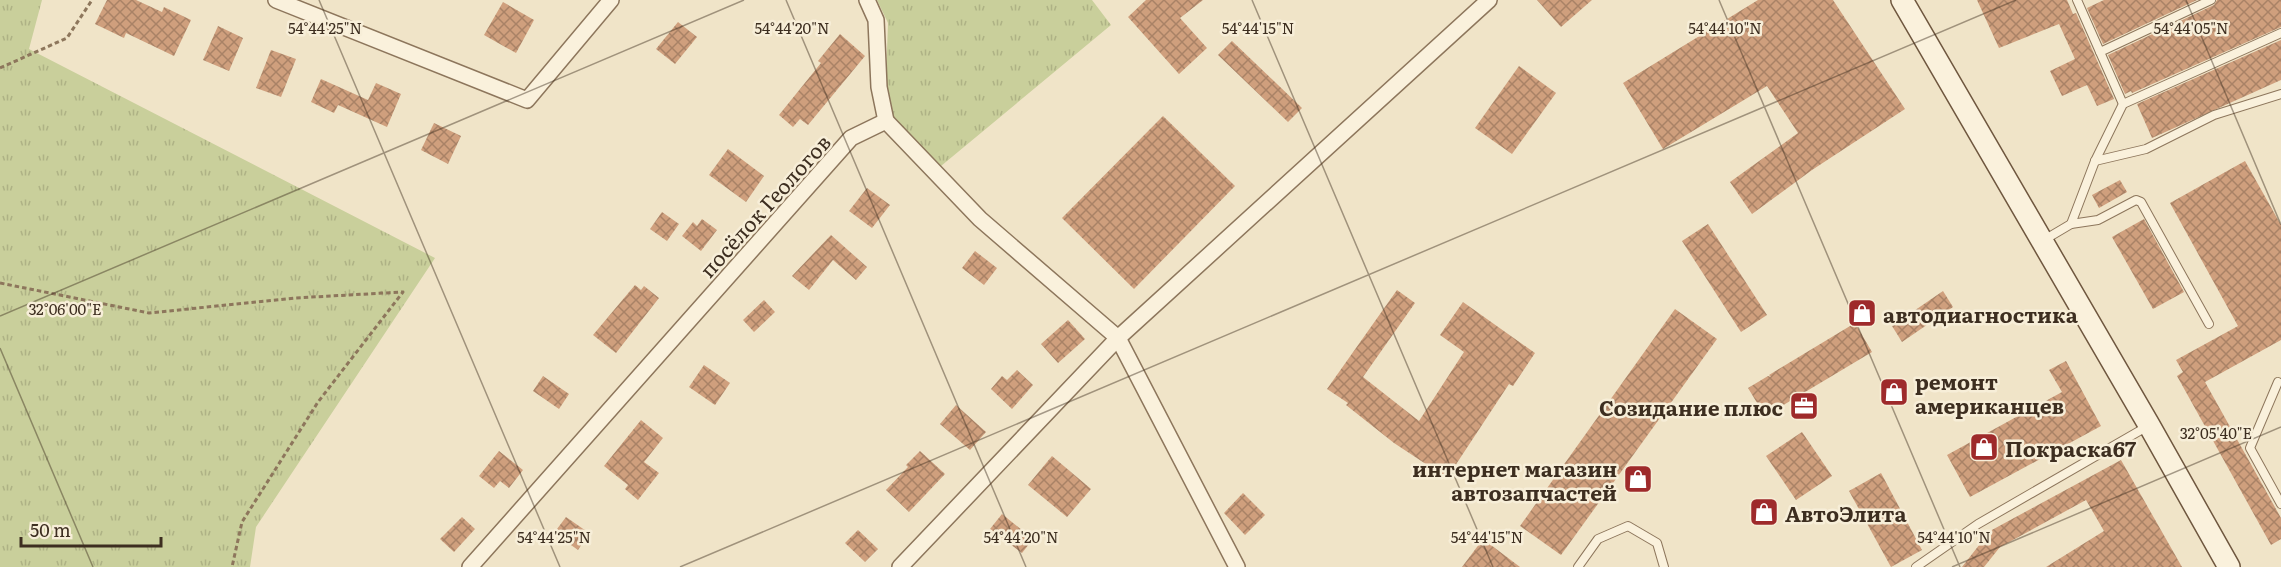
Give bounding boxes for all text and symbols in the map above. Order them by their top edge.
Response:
text: 54°44'25"N [288,16,362,39]
text: 54°44'20"N [754,16,830,39]
text: 54°44'15"N [1222,16,1294,39]
text: 54°44'10"N [1688,16,1762,39]
text: 54°44'05"N [2153,16,2229,39]
street label: посёлок Геологов [691,127,837,283]
text: 32°06'00"E [28,297,102,320]
shop icon: автодиагностика [1846,297,1878,329]
place label: автодиагностика [1883,298,2079,329]
place label: ремонт американцев [1915,365,2064,420]
shop icon: ремонт американцев [1878,376,1910,408]
office icon: Созидание плюс [1788,390,1820,422]
place label: Созидание плюс [1599,391,1783,422]
text: 32°05'40"E [2180,421,2252,444]
shop icon: Покраска67 [1968,431,2000,463]
place label: Покраска67 [2005,432,2137,463]
place label: интернет магазин автозапчастей [1412,452,1617,507]
shop icon: интернет магазин автозапчастей [1622,463,1654,495]
shop icon: АвтоЭлита [1748,496,1780,528]
place label: АвтоЭлита [1785,497,1907,528]
scale bar [21,510,160,548]
text: 50 m [30,516,71,543]
text: 54°44'25"N [517,525,591,548]
text: 54°44'20"N [983,525,1059,548]
text: 54°44'15"N [1451,525,1523,548]
text: 54°44'10"N [1917,525,1991,548]

